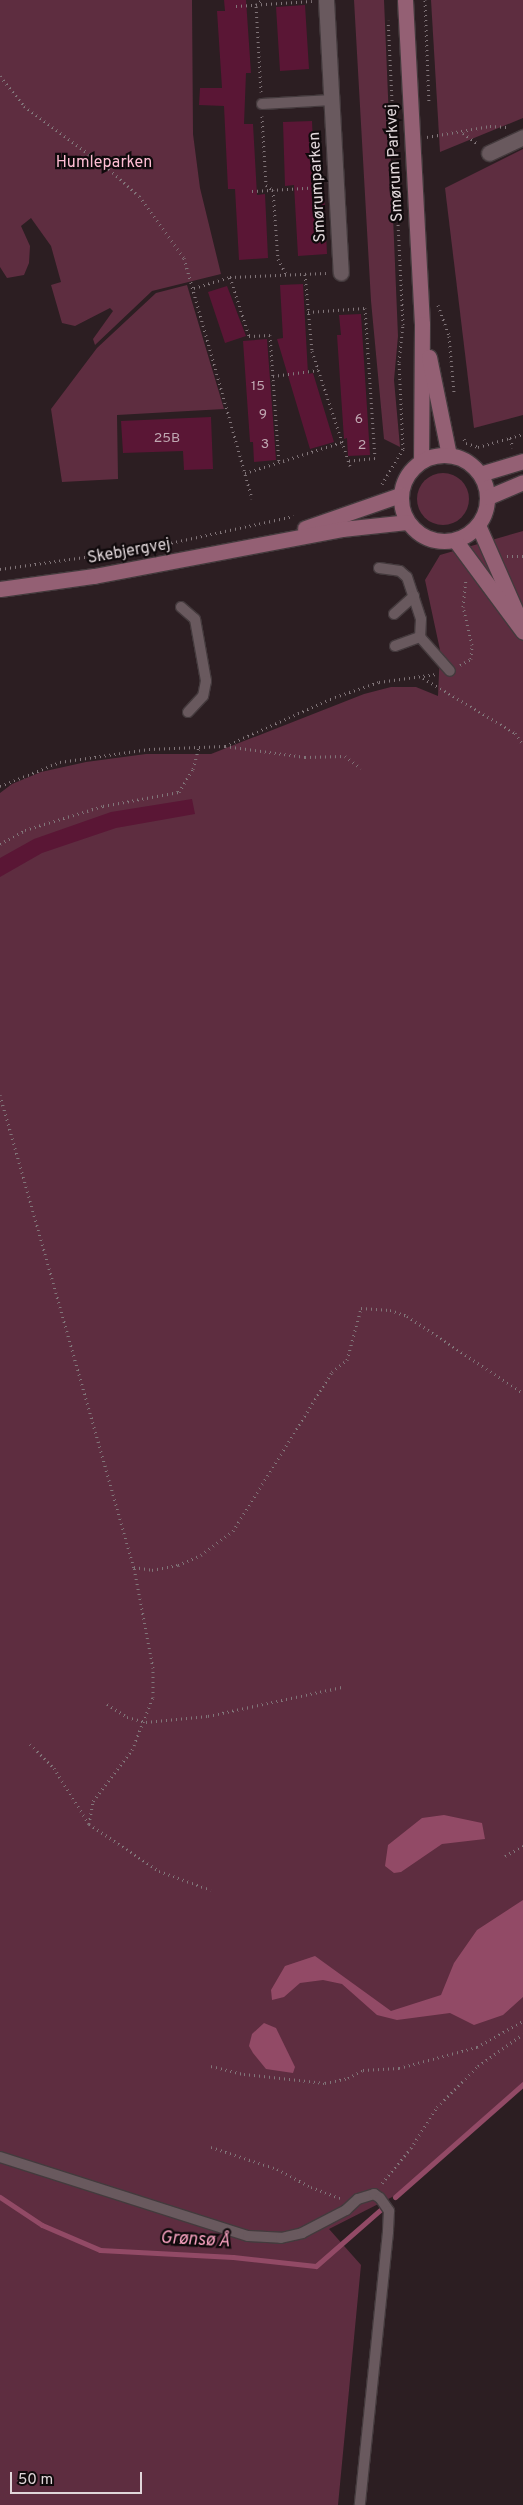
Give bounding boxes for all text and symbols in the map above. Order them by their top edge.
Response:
street label: Smørum Parkvej [382,103,408,223]
street label: Smørumparken [306,131,330,243]
park label: Humleparken [56,153,152,173]
house number: 15 [251,379,265,395]
house number: 9 [259,407,267,423]
house number: 6 [355,412,363,428]
house number: 25B [154,431,180,447]
house number: 3 [261,437,269,453]
house number: 2 [358,438,366,454]
street label: Skebjergvej [86,535,172,569]
water label: Grønsø Å [159,2228,231,2254]
scale bar [12,2462,145,2494]
text: 50 m [18,2471,53,2490]

